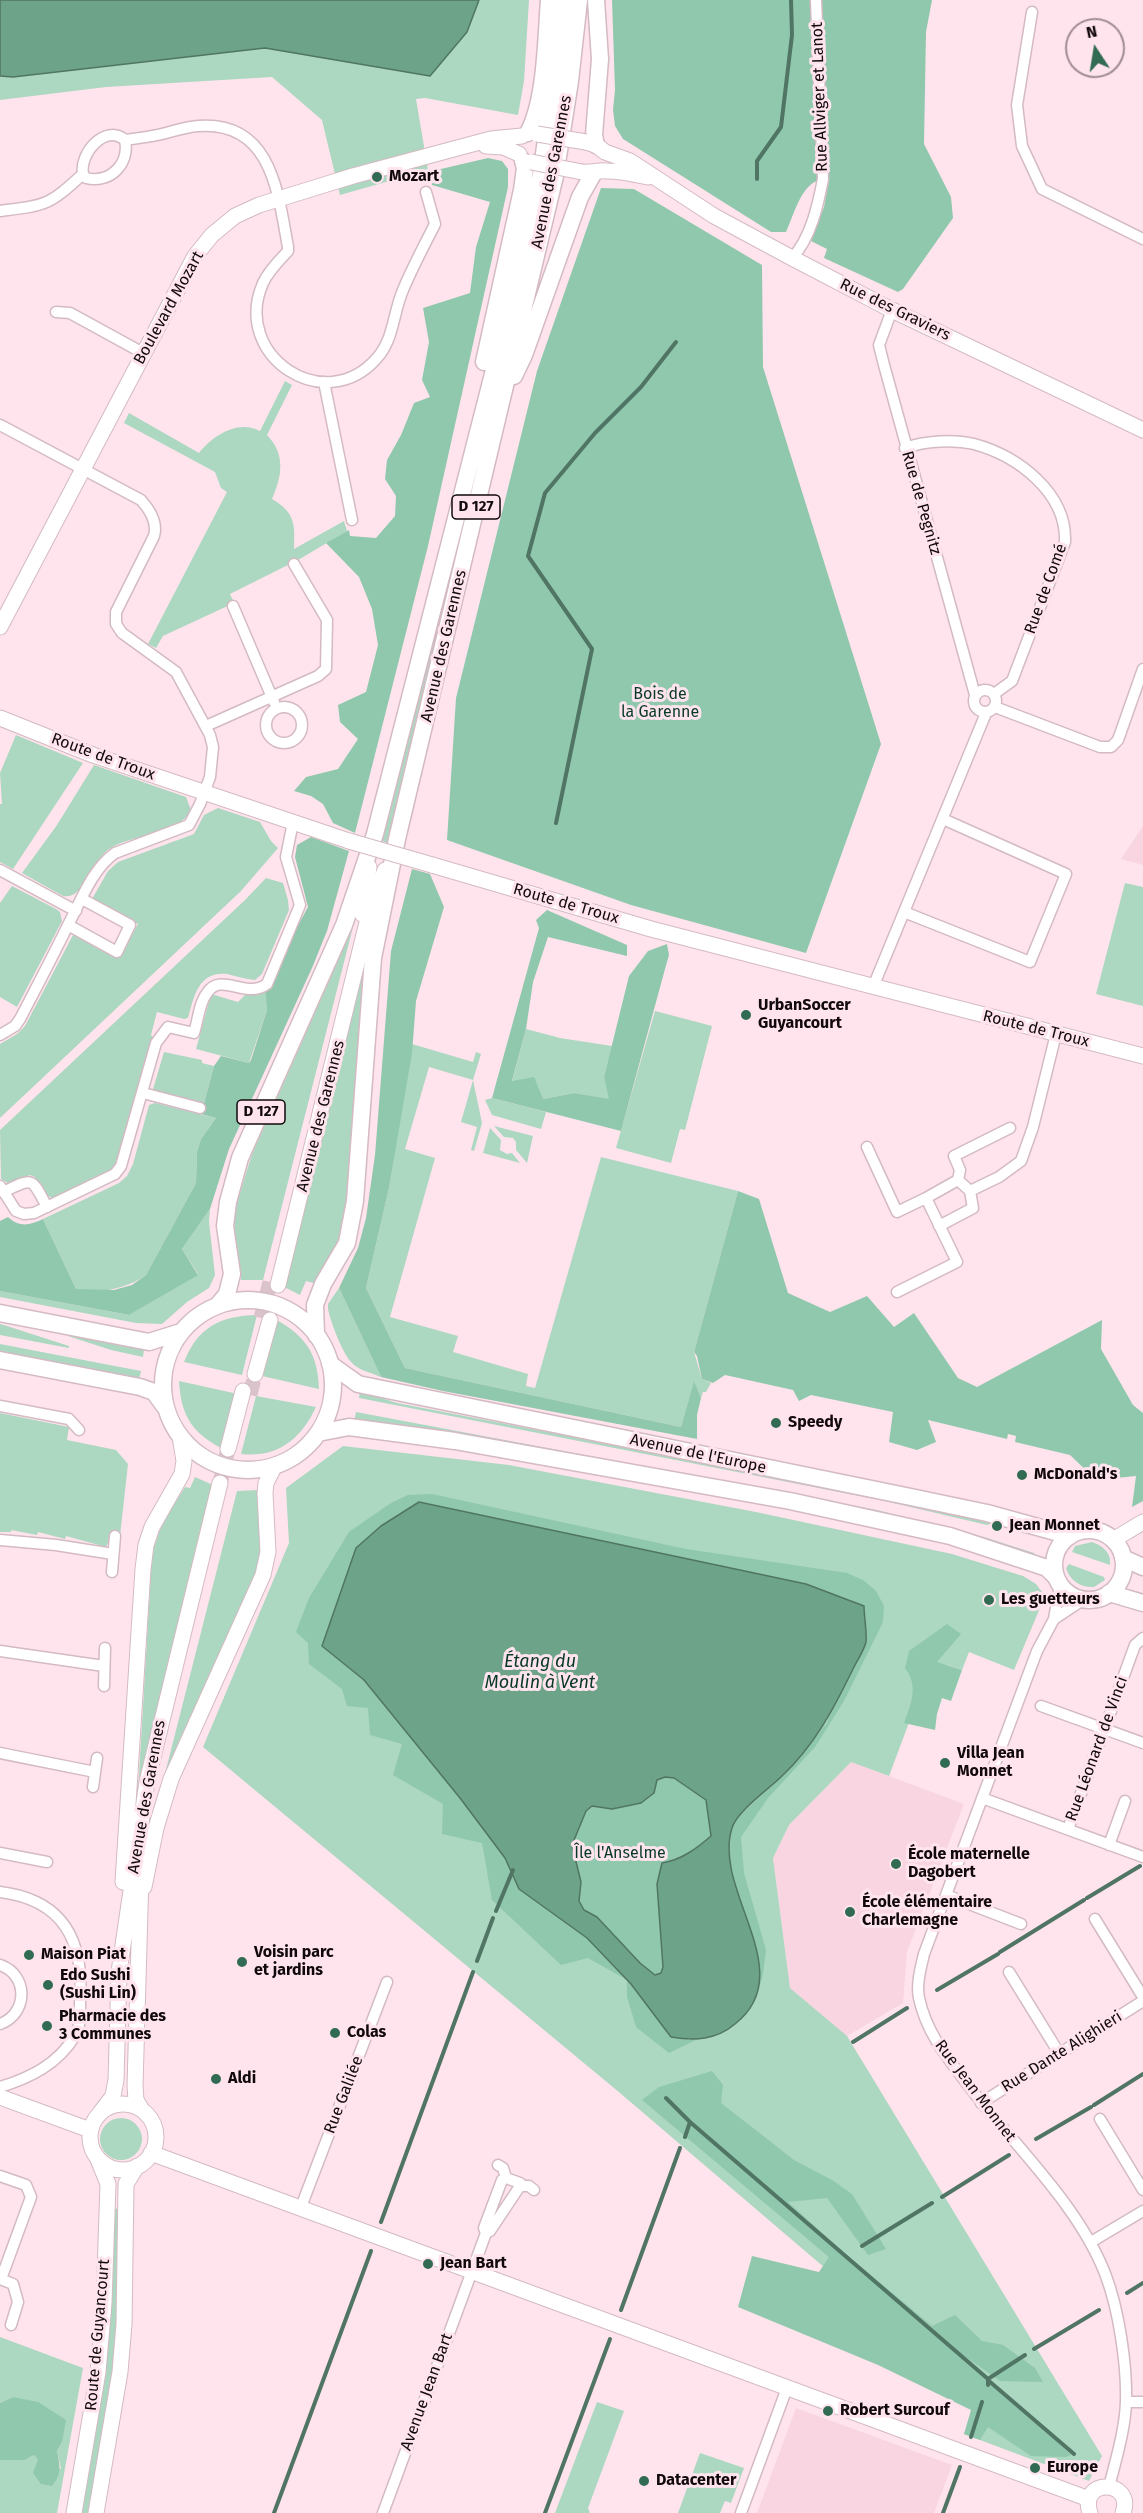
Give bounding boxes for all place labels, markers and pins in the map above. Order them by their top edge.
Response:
place label: Mozart [389,167,439,187]
marker: Mozart [370,170,384,184]
place label: UrbanSoccer Guyancourt [758,996,851,1034]
marker: UrbanSoccer Guyancourt [739,1008,753,1022]
place label: Speedy [788,1413,842,1433]
marker: Speedy [769,1416,783,1430]
place label: McDonald's [1034,1465,1117,1485]
marker: McDonald's [1015,1468,1029,1482]
place label: Jean Monnet [1009,1516,1100,1536]
marker: Jean Monnet [990,1519,1004,1533]
place label: Les guetteurs [1001,1590,1100,1610]
marker: Les guetteurs [982,1593,996,1607]
place label: Villa Jean Monnet [957,1744,1024,1782]
marker: Villa Jean Monnet [938,1756,952,1770]
place label: École maternelle Dagobert [908,1845,1030,1883]
marker: École maternelle Dagobert [889,1857,903,1871]
place label: École élémentaire Charlemagne [862,1893,992,1931]
marker: École élémentaire Charlemagne [843,1905,857,1919]
place label: Voisin parc et jardins [254,1943,334,1981]
place label: Maison Piat [41,1945,126,1965]
marker: Maison Piat [22,1948,36,1962]
marker: Voisin parc et jardins [235,1955,249,1969]
place label: Edo Sushi (Sushi Lin) [60,1966,136,2004]
marker: Edo Sushi (Sushi Lin) [41,1978,55,1992]
place label: Pharmacie des 3 Communes [59,2007,166,2045]
marker: Pharmacie des 3 Communes [40,2019,54,2033]
place label: Colas [347,2023,386,2043]
marker: Colas [328,2026,342,2040]
place label: Aldi [228,2069,256,2089]
marker: Aldi [209,2072,223,2086]
place label: Jean Bart [440,2254,507,2274]
marker: Jean Bart [421,2257,435,2271]
place label: Robert Surcouf [840,2401,950,2421]
marker: Robert Surcouf [821,2404,835,2418]
place label: Europe [1047,2458,1098,2478]
marker: Europe [1028,2461,1042,2475]
place label: Datacenter [656,2471,736,2491]
marker: Datacenter [637,2474,651,2488]

